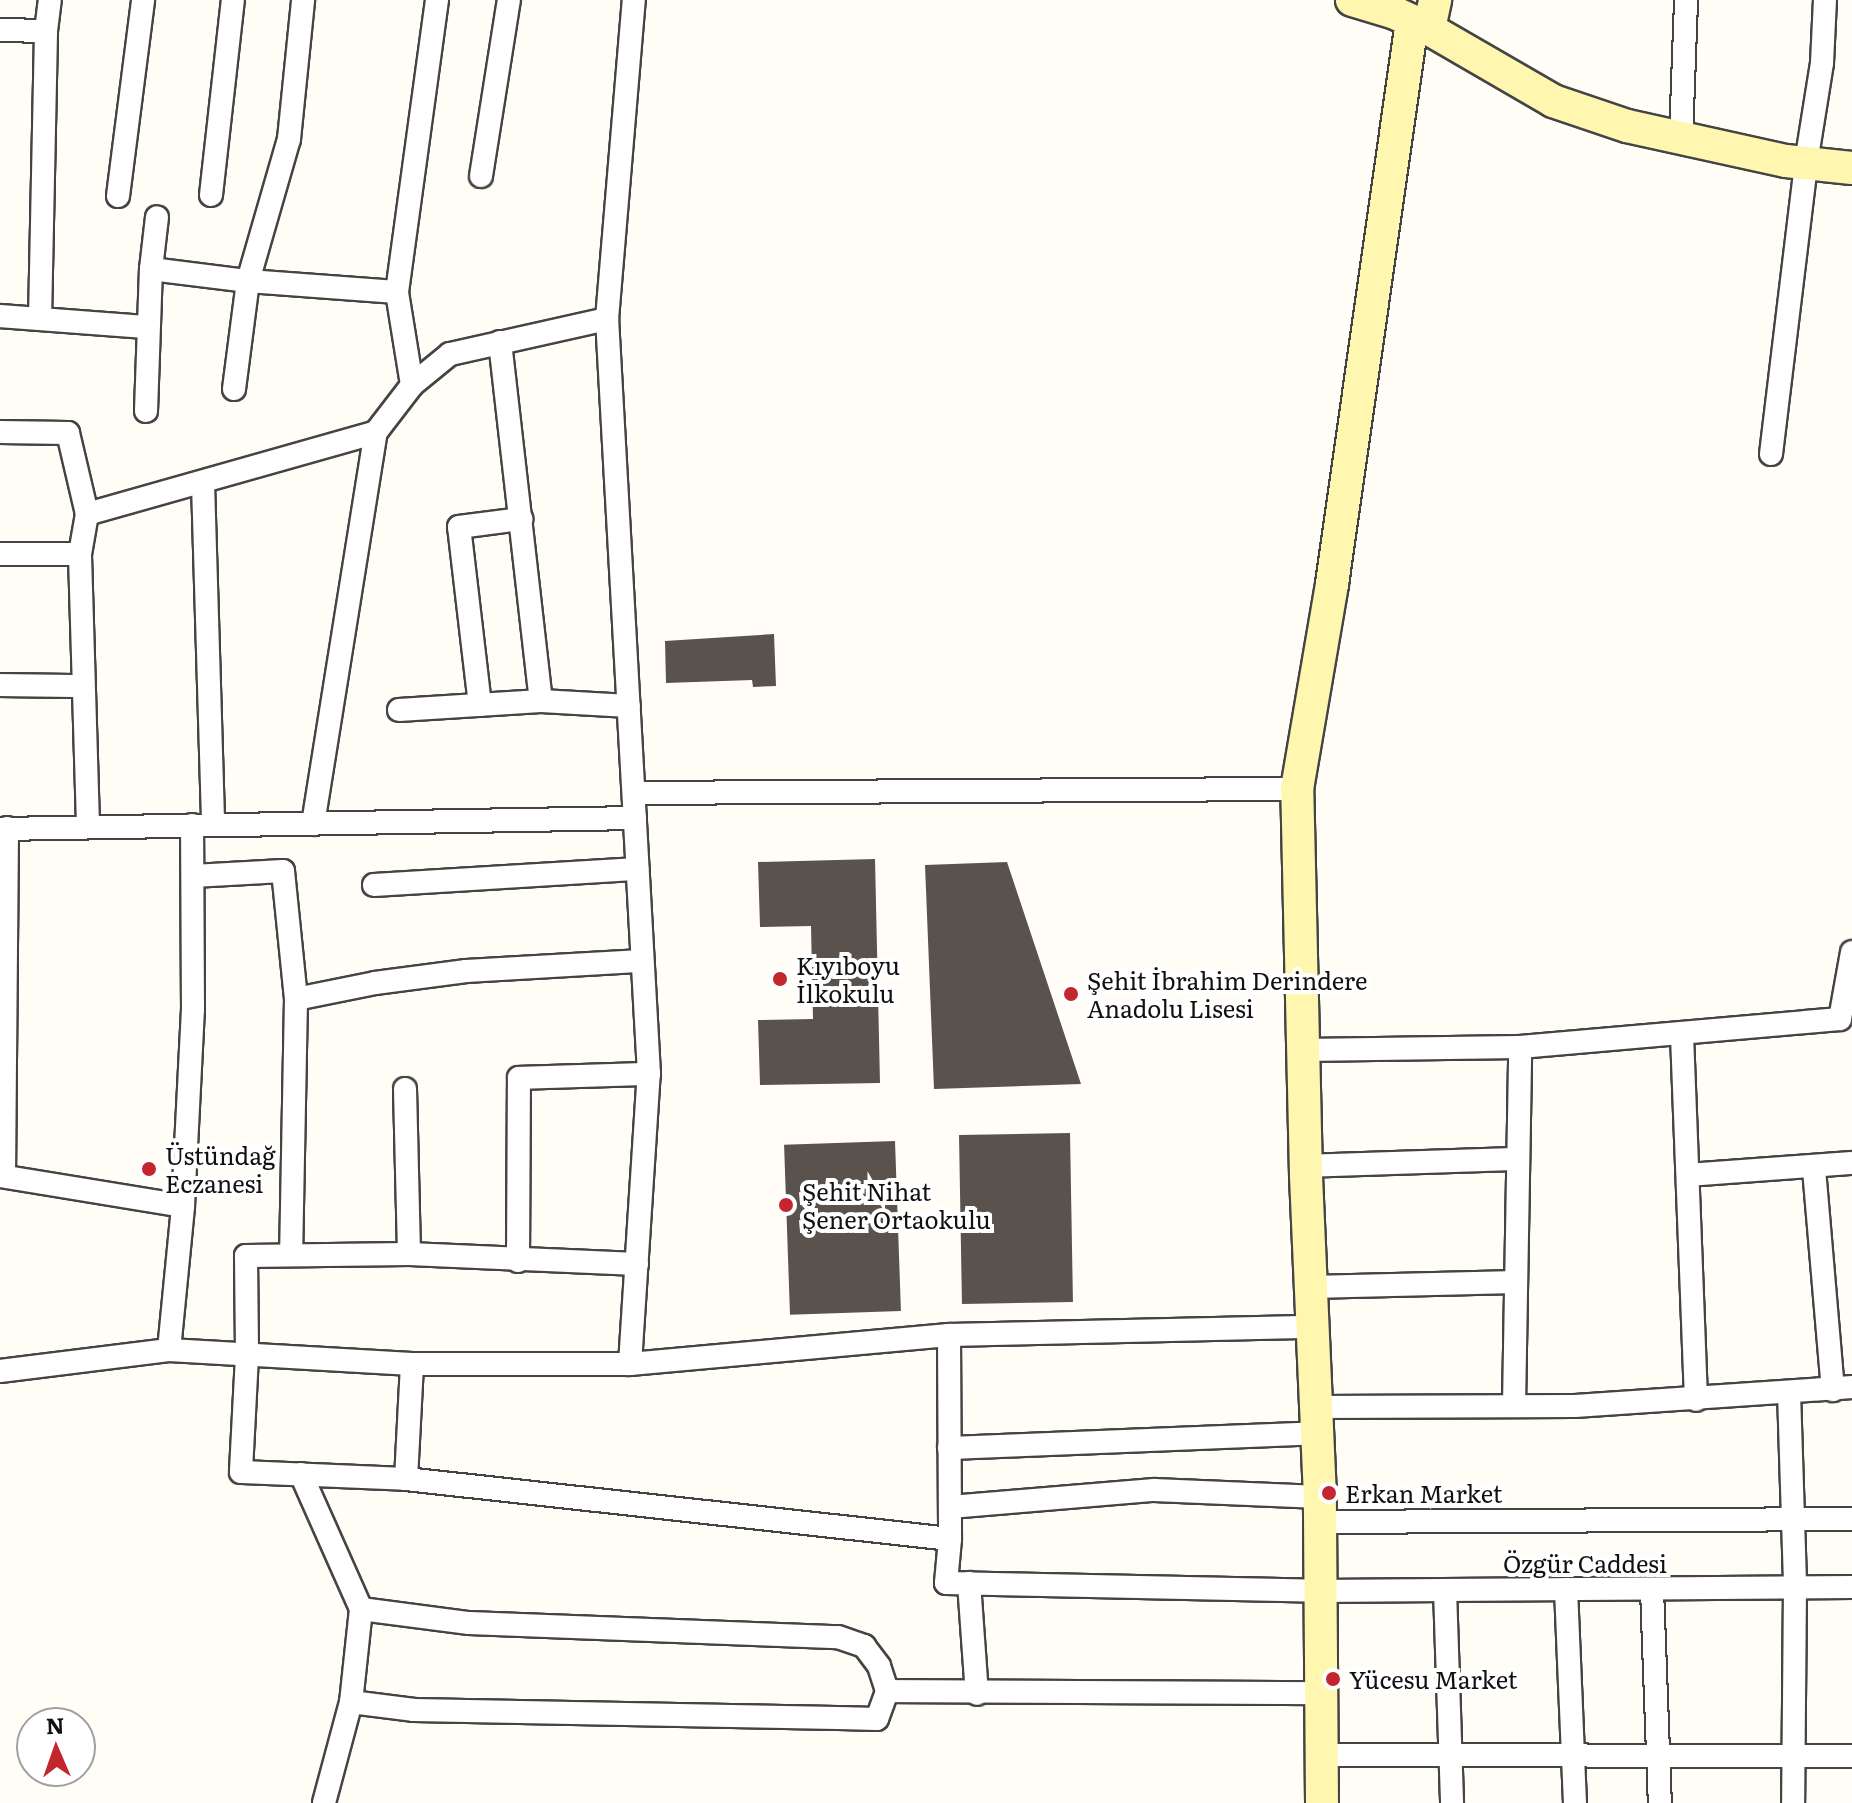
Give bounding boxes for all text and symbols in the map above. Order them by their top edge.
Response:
place label: Kıyıboyu İlkokulu [796,951,900,1007]
place label: Şehit İbrahim Derindere Anadolu Lisesi [1087,966,1367,1022]
marker: Kıyıboyu İlkokulu [771,970,789,988]
marker: Şehit İbrahim Derindere Anadolu Lisesi [1062,985,1080,1003]
place label: Üstündağ Eczanesi [165,1141,276,1197]
marker: Üstündağ Eczanesi [140,1160,158,1178]
place label: Şehit Nihat Şener Ortaokulu [802,1177,991,1233]
marker: Şehit Nihat Şener Ortaokulu [777,1196,795,1214]
place label: Erkan Market [1345,1479,1502,1507]
marker: Erkan Market [1320,1484,1338,1502]
street label: Özgür Caddesi [1503,1549,1667,1577]
place label: Yücesu Market [1349,1665,1518,1693]
marker: Yücesu Market [1324,1670,1342,1688]
north arrow [16,1707,96,1787]
text: N [45,1708,65,1741]

